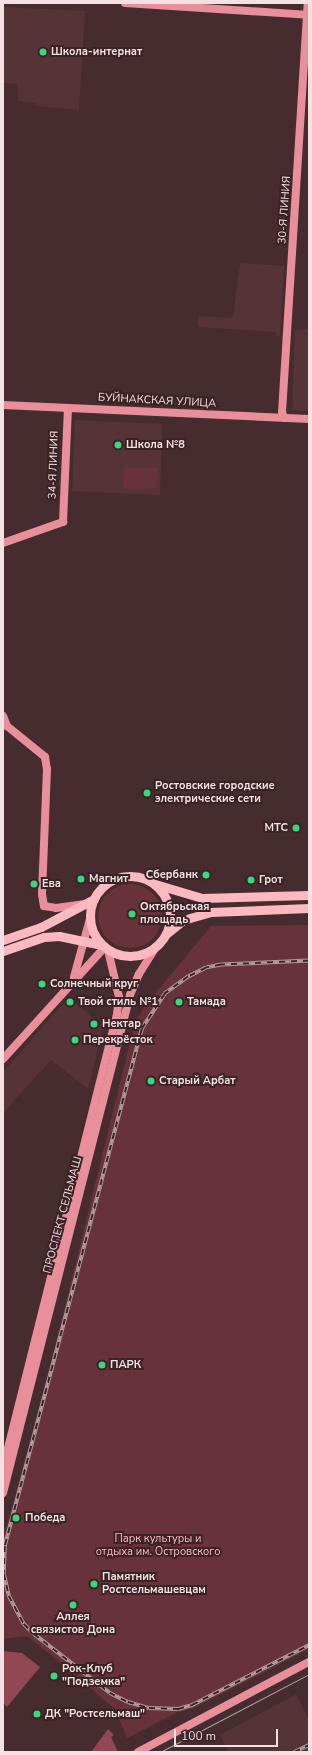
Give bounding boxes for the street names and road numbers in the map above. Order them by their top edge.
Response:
street label: 30-Я ЛИНИЯ [276,176,294,244]
street label: БУЙНАКСКАЯ УЛИЦА [98,391,216,411]
street label: 34-Я ЛИНИЯ [46,431,62,499]
street label: ПРОСПЕКТ СЕЛЬМАШ [41,1155,85,1275]

